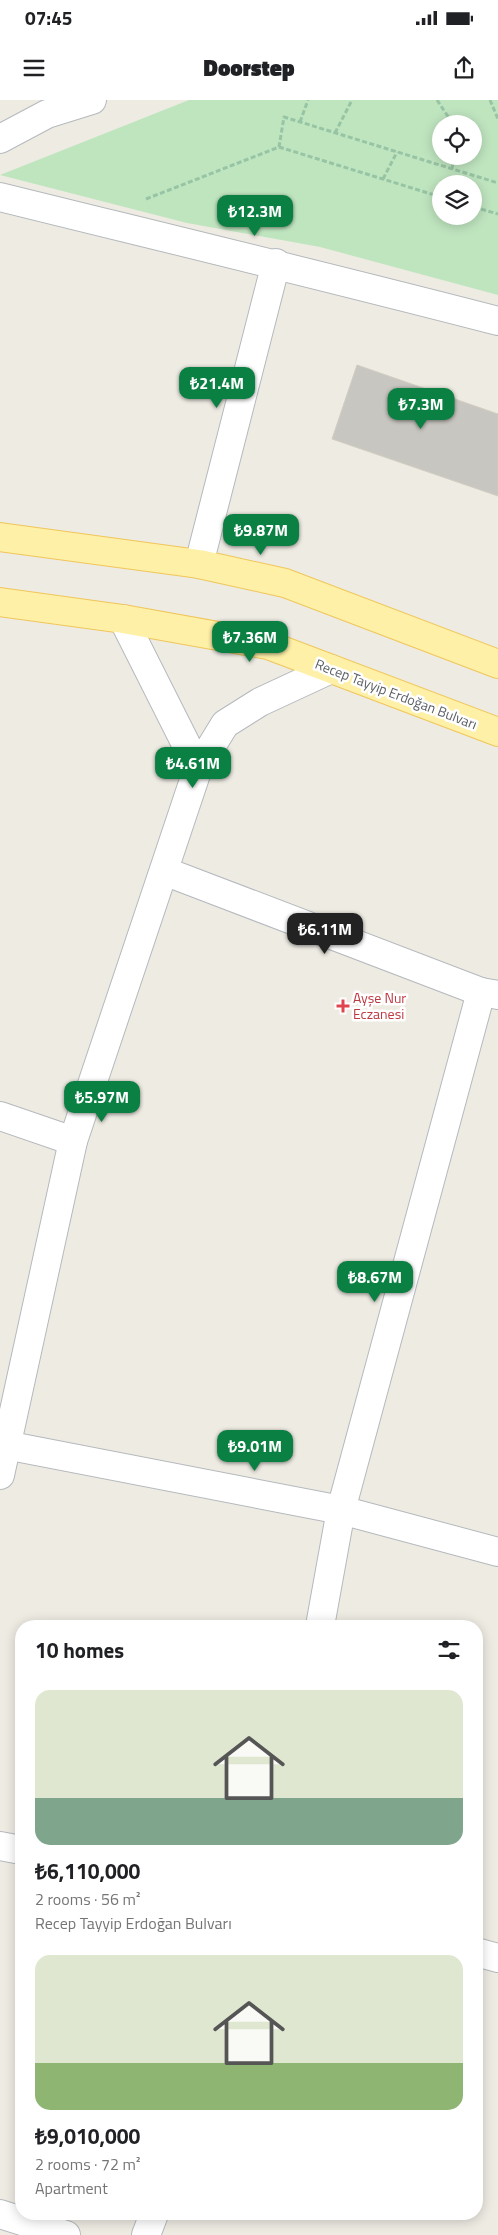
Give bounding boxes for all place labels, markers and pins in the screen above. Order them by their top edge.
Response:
pin: ₺12.3M [214,194,296,237]
pin: ₺21.4M [176,366,258,409]
pin: ₺7.3M [386,388,456,430]
pin: ₺9.87M [220,514,302,556]
pin: ₺7.36M [209,620,291,663]
pin: ₺4.61M [152,746,234,789]
pin: ₺6.11M [284,912,366,955]
place label: Ayşe Nur Eczanesi [353,987,406,1024]
marker: Ayşe Nur Eczanesi [337,1000,349,1012]
pin: ₺5.97M [61,1080,143,1123]
pin: ₺8.67M [334,1260,416,1303]
pin: ₺9.01M [214,1430,296,1472]

